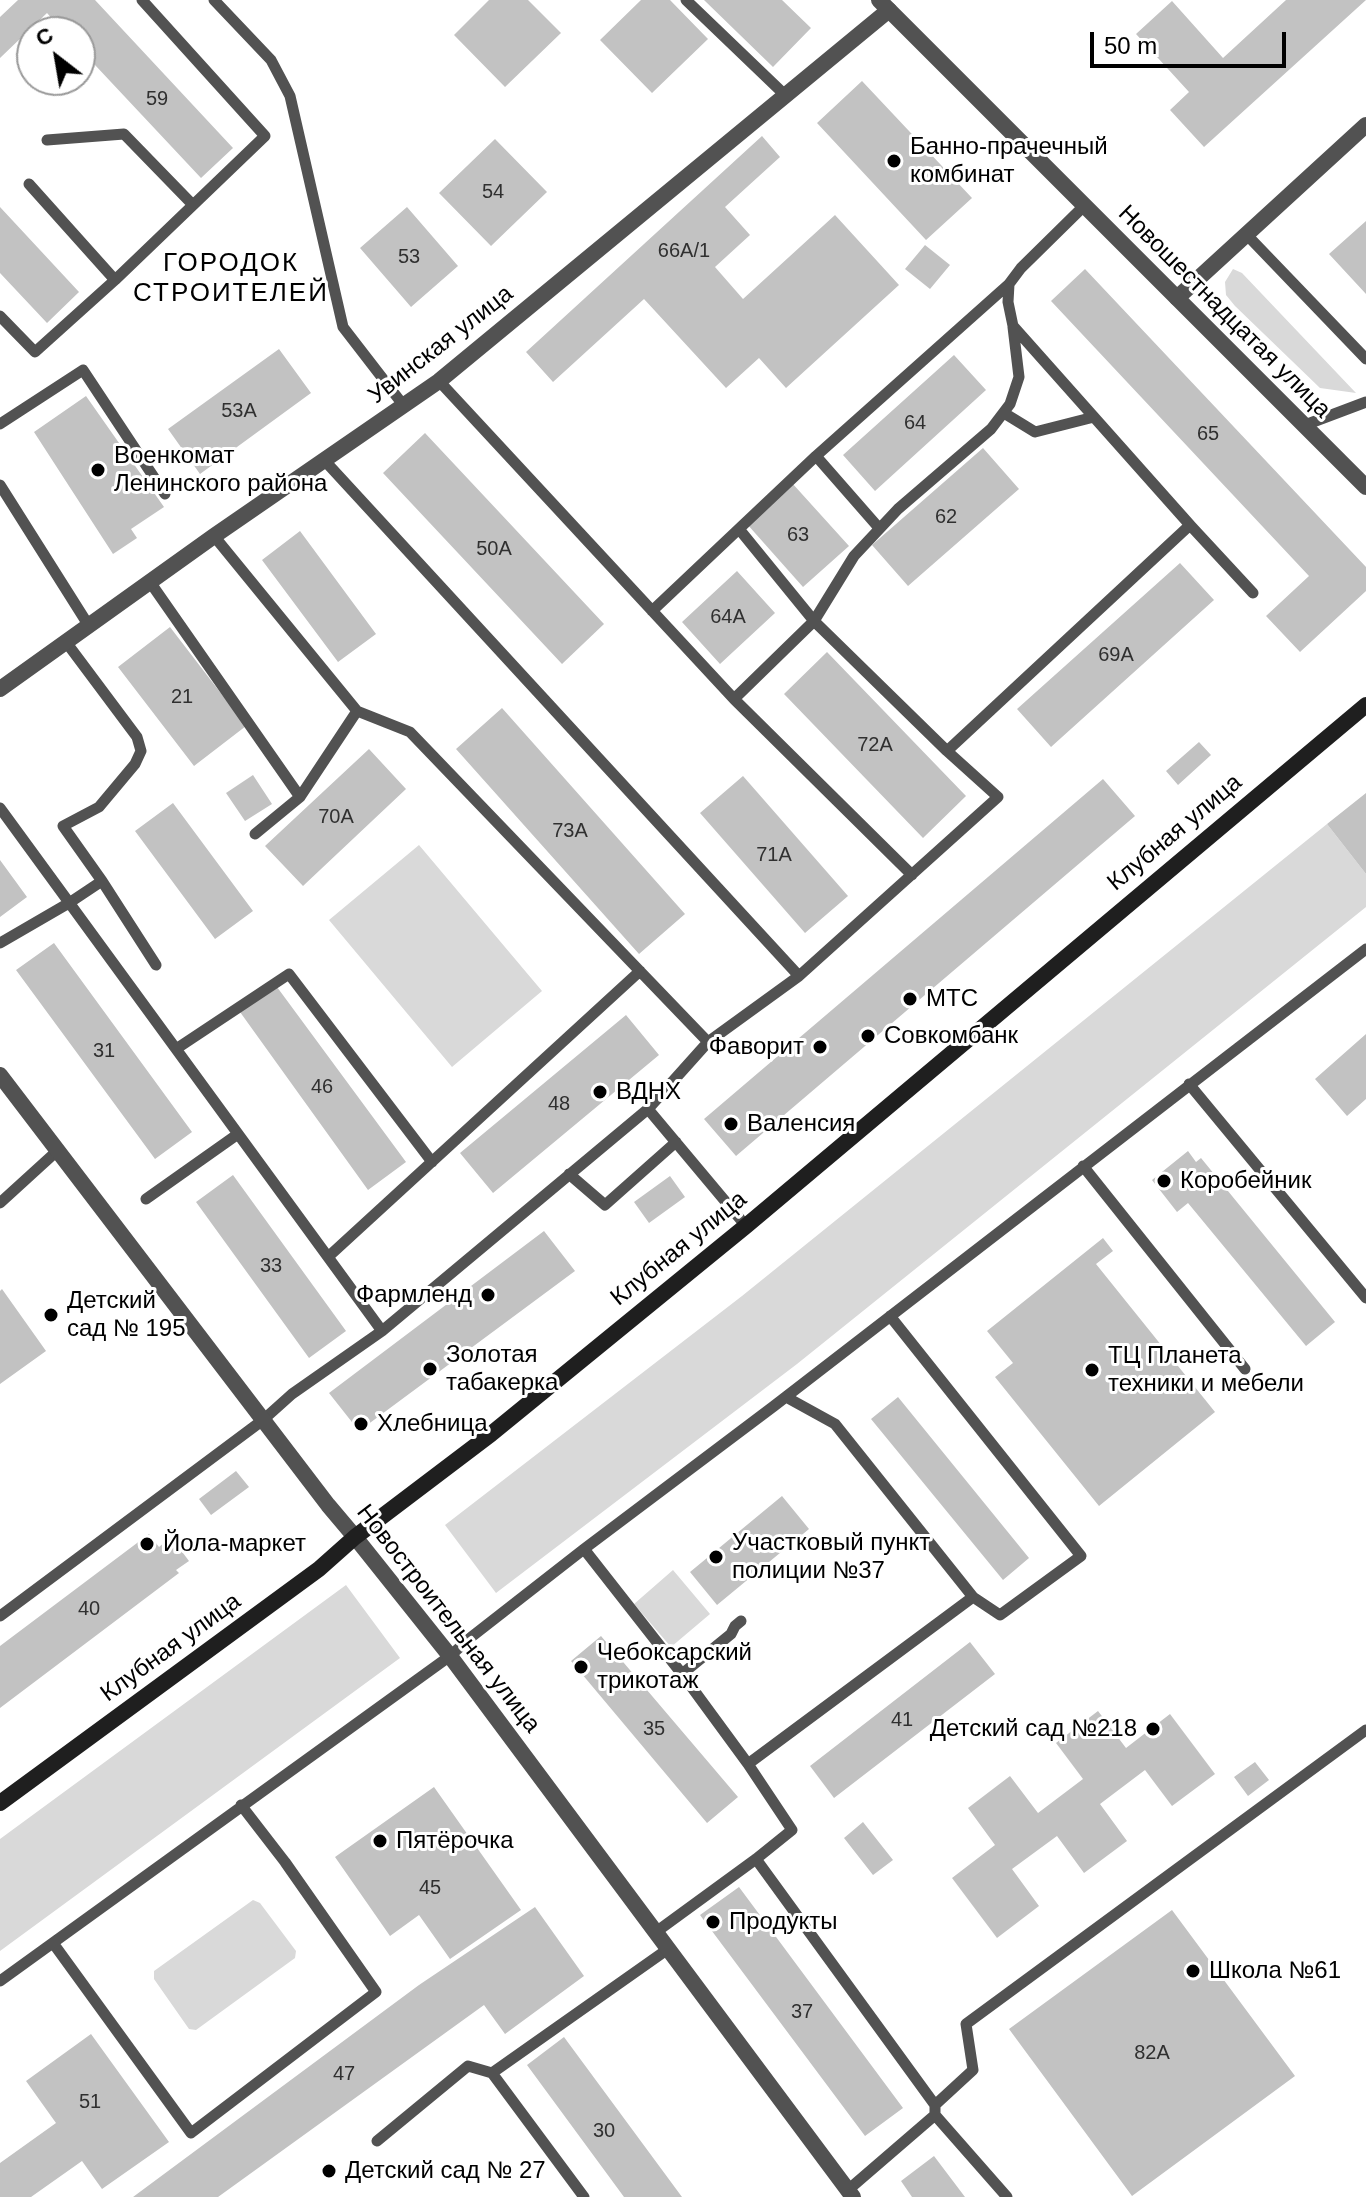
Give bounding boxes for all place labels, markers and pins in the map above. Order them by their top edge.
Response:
place label: Банно-прачечный комбинат [910,133,1108,189]
marker: Банно-прачечный комбинат [885,152,903,170]
place label: Военкомат Ленинского района [114,442,327,498]
marker: Военкомат Ленинского района [89,461,107,479]
place label: МТС [926,985,978,1013]
marker: МТС [901,990,919,1008]
place label: Совкомбанк [884,1022,1018,1050]
marker: Совкомбанк [859,1027,877,1045]
place label: Фаворит [709,1033,804,1061]
marker: Фаворит [811,1038,829,1056]
place label: ВДНХ [616,1078,681,1106]
marker: ВДНХ [591,1083,609,1101]
place label: Валенсия [747,1110,855,1138]
marker: Валенсия [722,1115,740,1133]
place label: Коробейник [1180,1167,1311,1195]
marker: Коробейник [1155,1172,1173,1190]
place label: Фармленд [356,1281,472,1309]
marker: Фармленд [479,1286,497,1304]
place label: Детский сад № 195 [67,1287,185,1343]
marker: Детский сад № 195 [42,1306,60,1324]
place label: Золотая табакерка [446,1341,558,1397]
place label: ТЦ Планета техники и мебели [1108,1342,1304,1398]
marker: Золотая табакерка [421,1360,439,1378]
marker: ТЦ Планета техники и мебели [1083,1361,1101,1379]
place label: Хлебница [377,1410,488,1438]
marker: Хлебница [352,1415,370,1433]
place label: Участковый пункт полиции №37 [732,1529,930,1585]
place label: Йола-маркет [163,1530,306,1558]
marker: Йола-маркет [138,1535,156,1553]
marker: Участковый пункт полиции №37 [707,1548,725,1566]
place label: Чебоксарский трикотаж [597,1639,752,1695]
marker: Чебоксарский трикотаж [572,1658,590,1676]
place label: Детский сад №218 [930,1715,1137,1743]
marker: Детский сад №218 [1144,1720,1162,1738]
place label: Пятёрочка [396,1827,514,1855]
marker: Пятёрочка [371,1832,389,1850]
place label: Продукты [729,1908,837,1936]
marker: Продукты [704,1913,722,1931]
place label: Школа №61 [1209,1957,1341,1985]
marker: Школа №61 [1184,1962,1202,1980]
place label: Детский сад № 27 [345,2157,546,2185]
marker: Детский сад № 27 [320,2162,338,2180]

